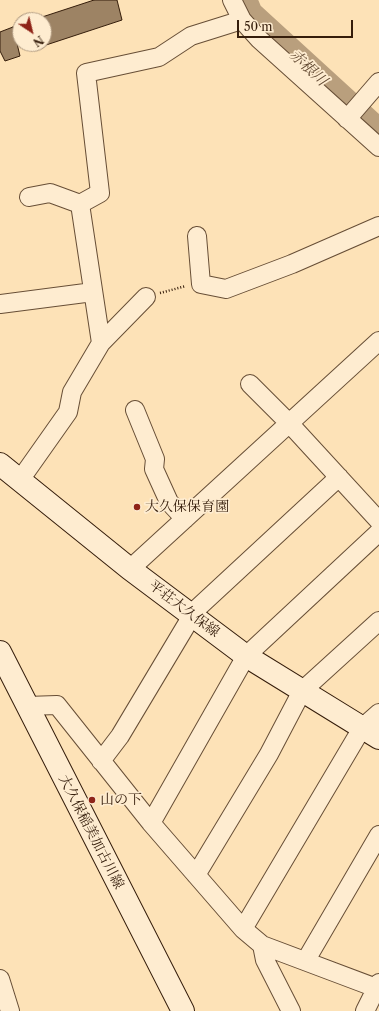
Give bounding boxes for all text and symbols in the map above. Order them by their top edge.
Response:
north arrow [12,12,52,52]
scale bar [239,12,355,38]
text: 50 m [244,19,273,34]
text: N [30,33,46,49]
water label: 赤根川 [285,46,331,90]
place label: 大久保保育園 [145,499,229,515]
marker: 大久保保育園 [132,502,142,512]
street label: 平荘大久保線 [145,577,223,641]
street label: 大久保稲美加古川線 [55,772,127,892]
place label: 山の下 [100,792,142,808]
marker: 山の下 [87,795,97,805]

